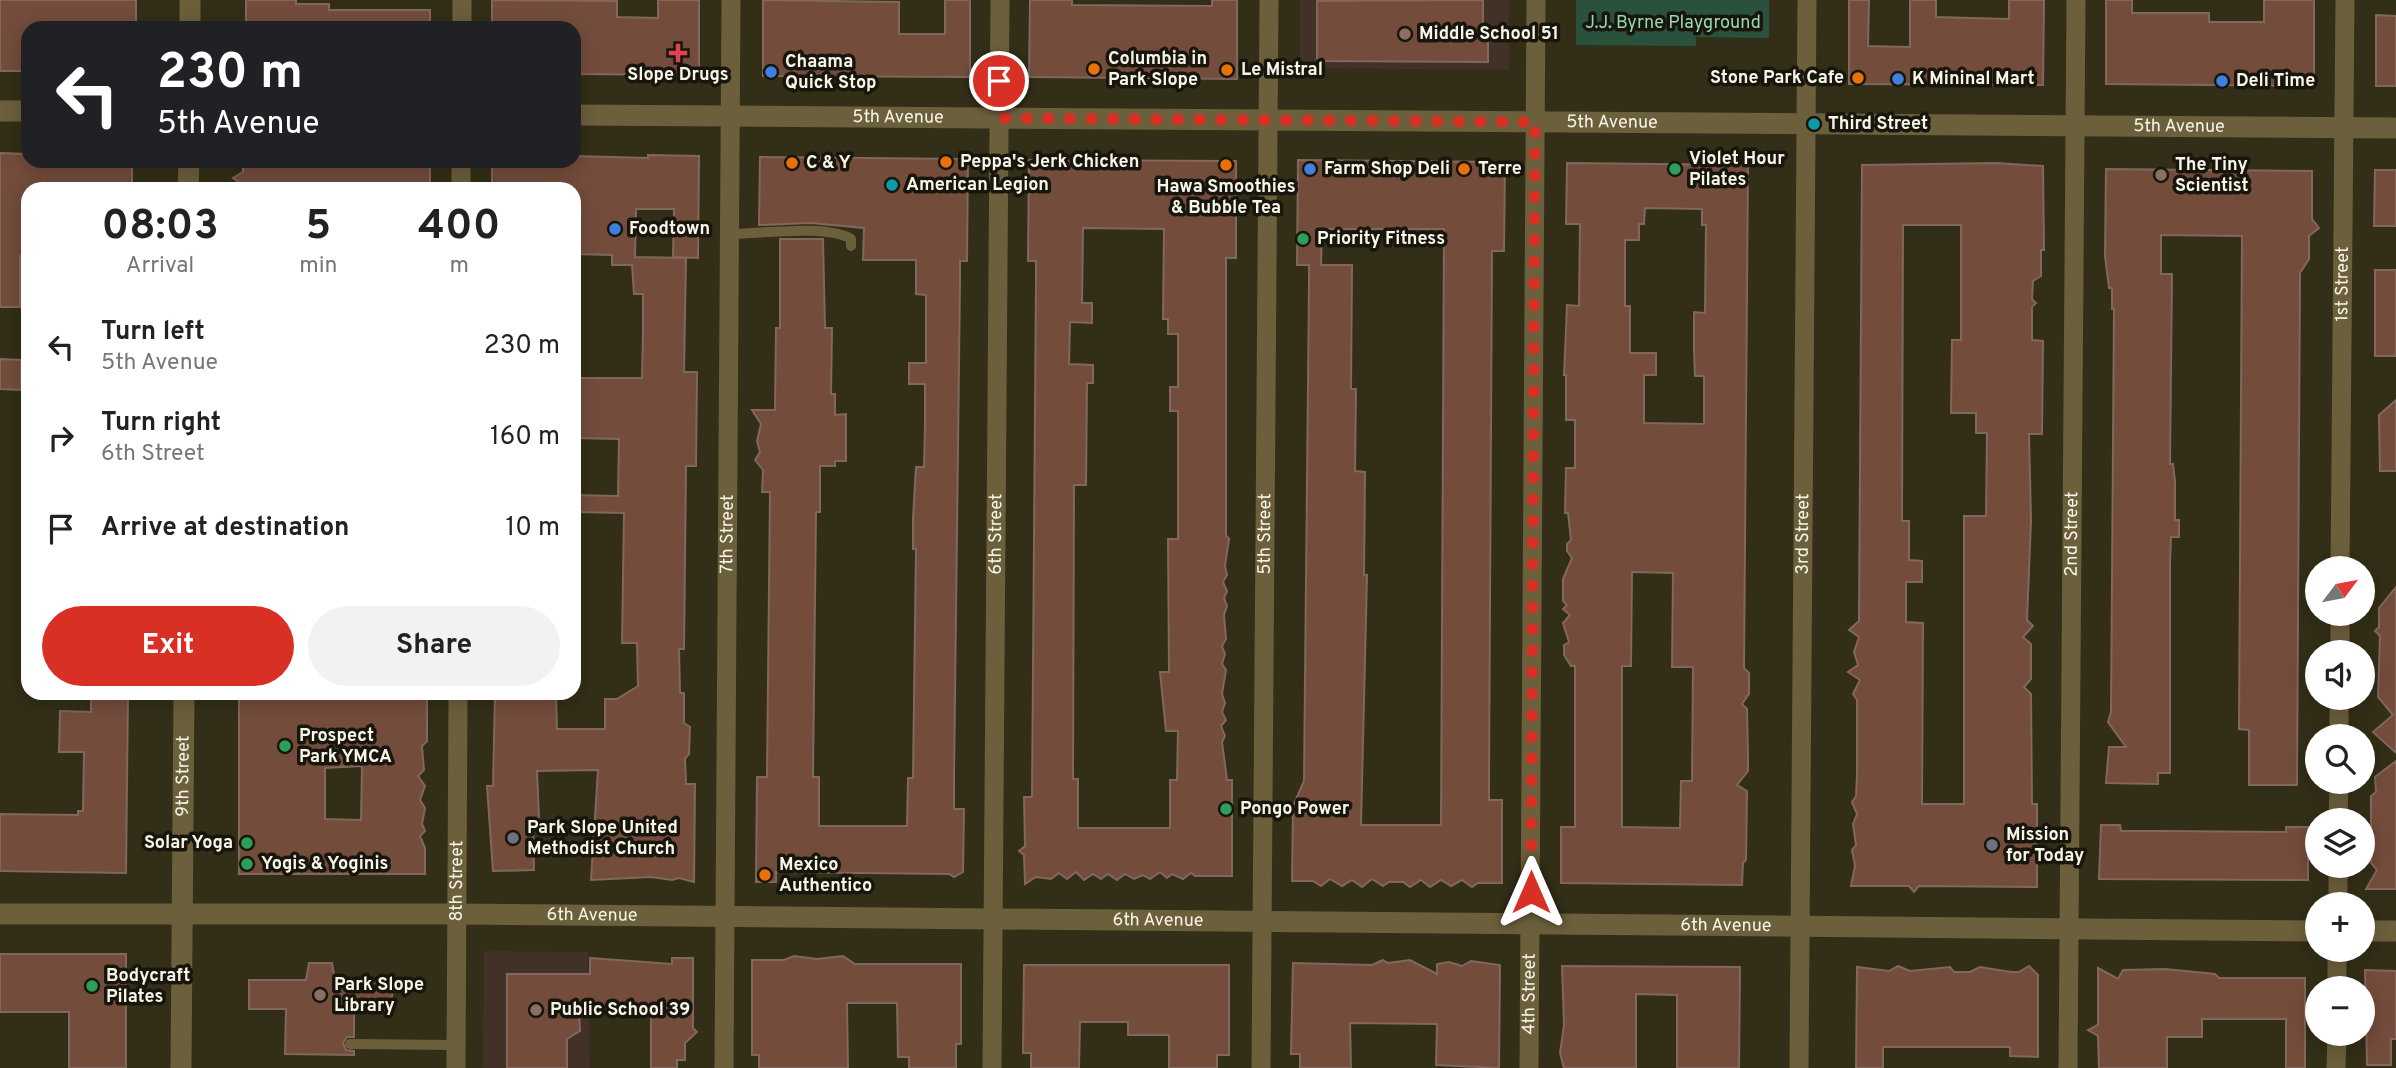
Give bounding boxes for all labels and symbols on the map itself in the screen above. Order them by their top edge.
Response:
park label: J.J. Byrne Playground [1585,12,1761,35]
place label: Middle School 51 [1419,23,1559,46]
marker: Middle School 51 [1397,26,1413,42]
marker: Slope Drugs [670,45,686,61]
place label: Columbia in Park Slope [1108,48,1207,92]
place label: Chaama Quick Stop [785,51,876,95]
pin [969,51,1029,111]
place label: Le Mistral [1241,59,1323,82]
marker: Columbia in Park Slope [1086,61,1102,77]
marker: Le Mistral [1219,62,1235,78]
place label: Slope Drugs [627,64,729,87]
marker: Chaama Quick Stop [763,64,779,80]
place label: Stone Park Cafe [1710,67,1844,90]
place label: K Mininal Mart [1912,68,2034,91]
marker: Stone Park Cafe [1850,70,1866,86]
place label: Deli Time [2236,70,2315,93]
marker: K Mininal Mart [1890,71,1906,87]
marker: Deli Time [2214,73,2230,89]
street label: 5th Avenue [852,105,944,129]
street label: 5th Avenue [1566,111,1658,134]
place label: Third Street [1828,113,1928,136]
street label: 5th Avenue [2133,115,2225,138]
marker: Third Street [1806,116,1822,132]
place label: Violet Hour Pilates [1689,148,1785,192]
place label: Peppa's Jerk Chicken [960,151,1139,174]
place label: C & Y [806,152,851,175]
marker: Peppa's Jerk Chicken [938,154,954,170]
place label: The Tiny Scientist [2175,154,2249,198]
marker: C & Y [784,155,800,171]
marker: Hawa Smoothies & Bubble Tea [1218,157,1234,173]
place label: Farm Shop Deli [1324,158,1450,181]
place label: Terre [1478,158,1522,181]
marker: Farm Shop Deli [1302,161,1318,177]
marker: Terre [1456,161,1472,177]
marker: Violet Hour Pilates [1667,161,1683,177]
marker: The Tiny Scientist [2153,167,2169,183]
place label: American Legion [906,174,1049,197]
place label: Hawa Smoothies & Bubble Tea [1156,176,1296,220]
marker: American Legion [884,177,900,193]
place label: Foodtown [629,218,710,241]
marker: Foodtown [607,221,623,237]
place label: Priority Fitness [1317,228,1445,251]
marker: Priority Fitness [1295,231,1311,247]
street label: 1st Street [2331,246,2354,322]
street label: 2nd Street [2060,491,2084,577]
street label: 6th Street [984,493,1008,575]
street label: 5th Street [1253,493,1277,575]
street label: 3rd Street [1791,493,1815,575]
street label: 7th Street [716,494,739,574]
north arrow [2305,556,2375,626]
place label: Prospect Park YMCA [299,725,392,769]
street label: 9th Street [172,735,195,817]
marker: Prospect Park YMCA [277,738,293,754]
place label: Pongo Power [1240,798,1350,821]
marker: Pongo Power [1218,801,1234,817]
place label: Park Slope United Methodist Church [527,817,678,861]
place label: Mission for Today [2006,824,2084,868]
marker: Park Slope United Methodist Church [505,830,521,846]
place label: Solar Yoga [144,832,233,855]
marker: Solar Yoga [239,835,255,851]
marker: Mission for Today [1984,837,2000,853]
street label: 8th Street [445,840,469,922]
place label: Yogis & Yoginis [261,853,388,876]
place label: Mexico Authentico [779,854,872,898]
position arrow [1494,855,1568,929]
marker: Yogis & Yoginis [239,856,255,872]
marker: Mexico Authentico [757,867,773,883]
street label: 6th Avenue [546,903,638,927]
street label: 6th Avenue [1112,908,1204,932]
street label: 6th Avenue [1680,914,1772,938]
street label: 4th Street [1518,953,1541,1035]
place label: Bodycraft Pilates [106,965,190,1009]
place label: Park Slope Library [334,974,424,1018]
marker: Bodycraft Pilates [84,978,100,994]
marker: Park Slope Library [312,987,328,1003]
place label: Public School 39 [550,999,690,1022]
marker: Public School 39 [528,1002,544,1018]

